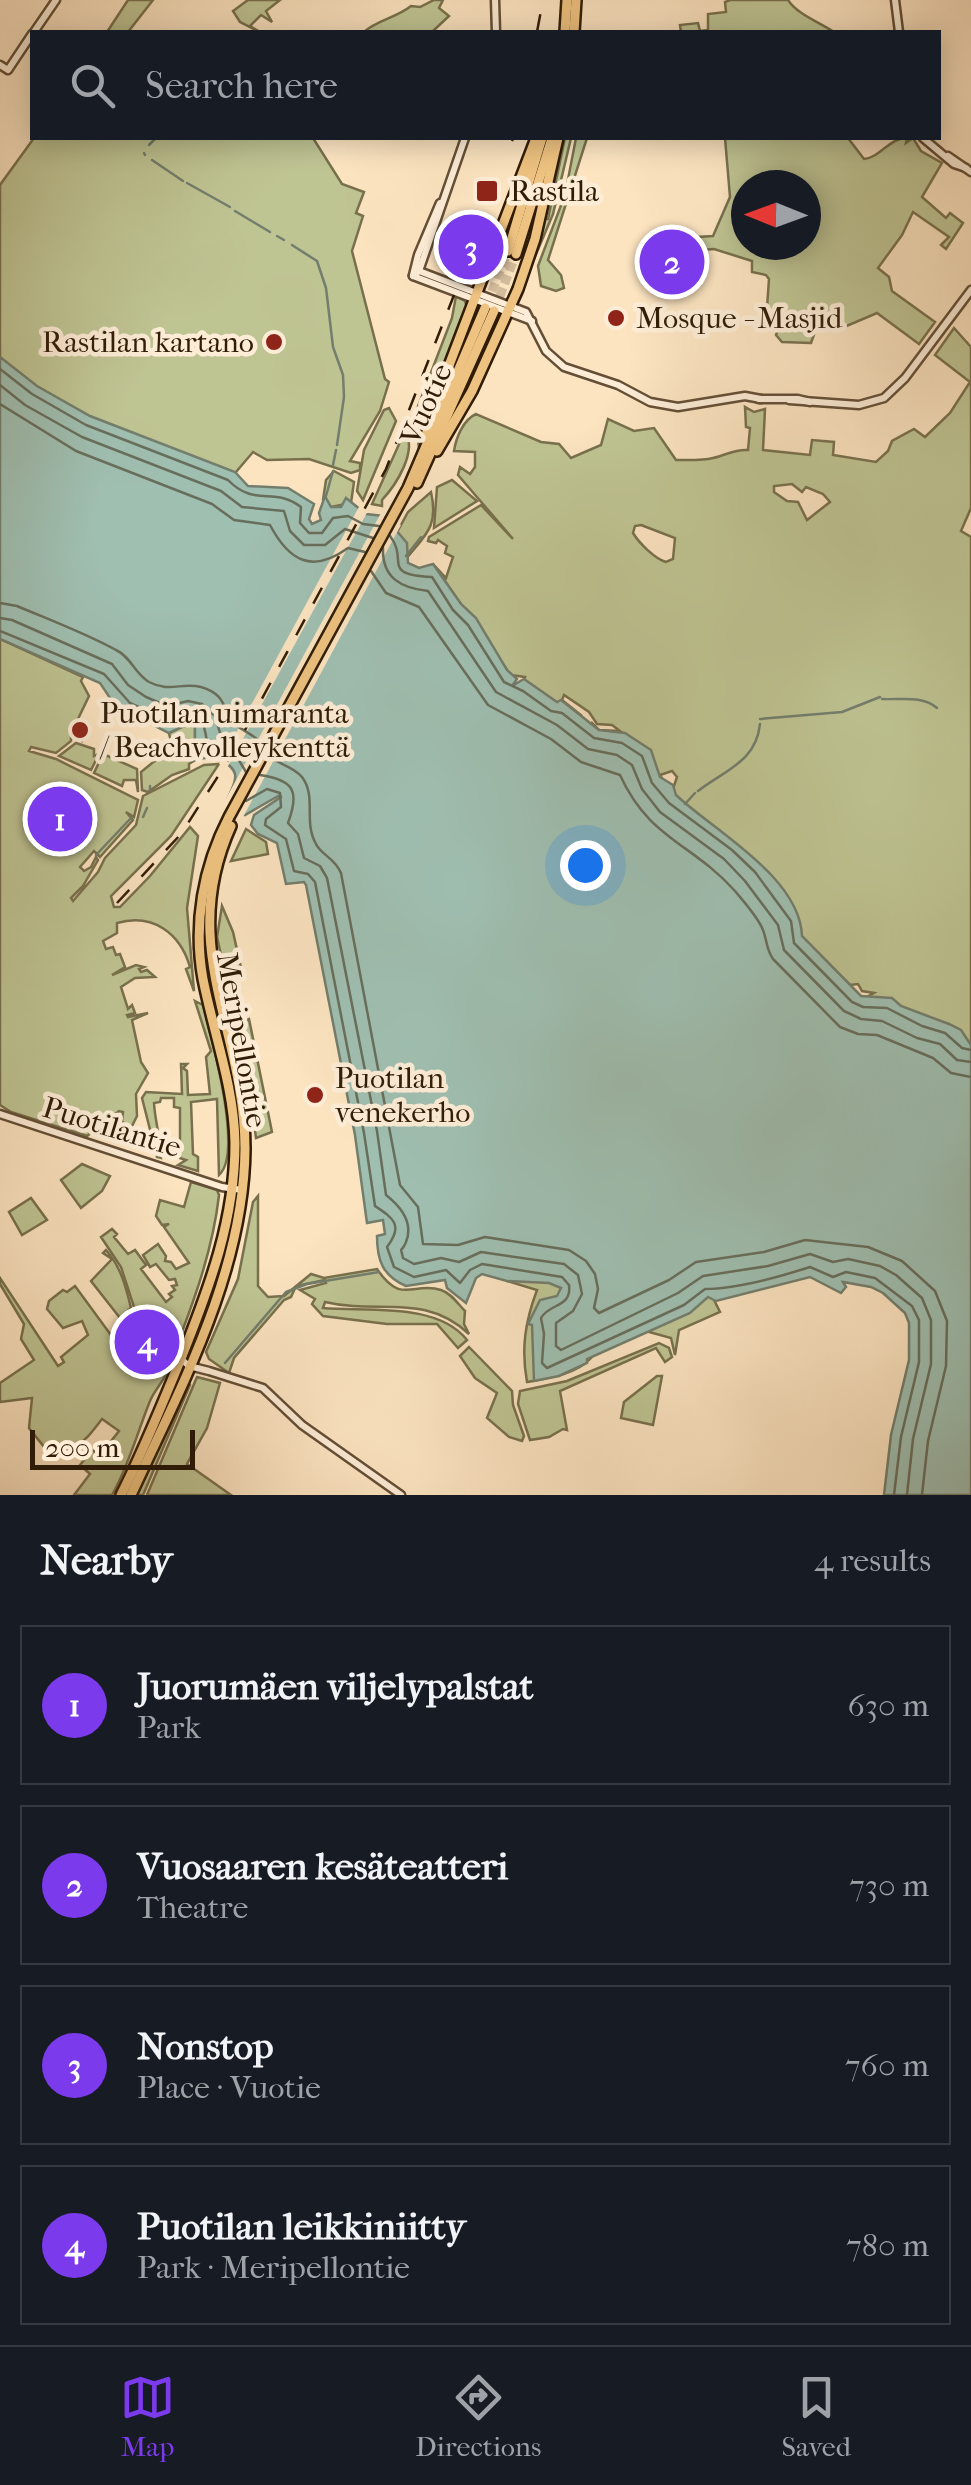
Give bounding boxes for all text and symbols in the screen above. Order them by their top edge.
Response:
search box [30,30,941,140]
icon: search [65,58,120,113]
text: Search here [145,63,338,108]
north arrow [731,170,821,260]
place label: Rastila [510,174,600,209]
marker: Rastila [474,178,500,204]
pin: 3 [438,210,504,284]
pin: 2 [640,224,704,300]
place label: Mosque - Masjid [636,301,843,336]
marker: Mosque - Masjid [605,307,627,329]
place label: Rastilan kartano [42,325,254,360]
marker: Rastilan kartano [263,331,285,353]
street label: Vuotie [393,358,460,451]
place label: Puotilan uimaranta / Beachvolleykenttä [99,696,351,765]
marker: Puotilan uimaranta / Beachvolleykenttä [69,719,91,741]
pin: 1 [28,782,92,856]
your location [560,840,611,891]
street label: Meripellontie [209,950,274,1131]
place label: Puotilan venekerho [335,1061,471,1130]
marker: Puotilan venekerho [304,1084,326,1106]
street label: Puotilantie [38,1090,186,1165]
pin: 4 [114,1304,180,1380]
scale bar [30,1425,195,1470]
text: 200 m [45,1431,120,1464]
text: Nearby [40,1536,172,1585]
text: 4 results [814,1542,931,1579]
text: Juorumäen viljelypalstat [137,1664,533,1709]
text: 1 [69,1687,80,1724]
text: 630 m [847,1687,929,1724]
text: Park [137,1709,201,1746]
text: Vuosaaren kesäteatteri [137,1844,508,1889]
text: 2 [66,1867,83,1904]
text: 730 m [849,1867,929,1904]
text: Theatre [137,1889,248,1926]
text: Nonstop [137,2024,274,2069]
text: 3 [68,2047,81,2084]
text: 760 m [845,2047,929,2084]
text: Place · Vuotie [137,2069,321,2106]
text: Puotilan leikkiniitty [137,2204,466,2249]
text: 4 [65,2227,84,2264]
text: 780 m [846,2227,929,2264]
text: Park · Meripellontie [137,2249,410,2286]
tab: Map [120,2370,175,2463]
tab: Directions [415,2370,541,2463]
tab: Saved [781,2370,851,2463]

